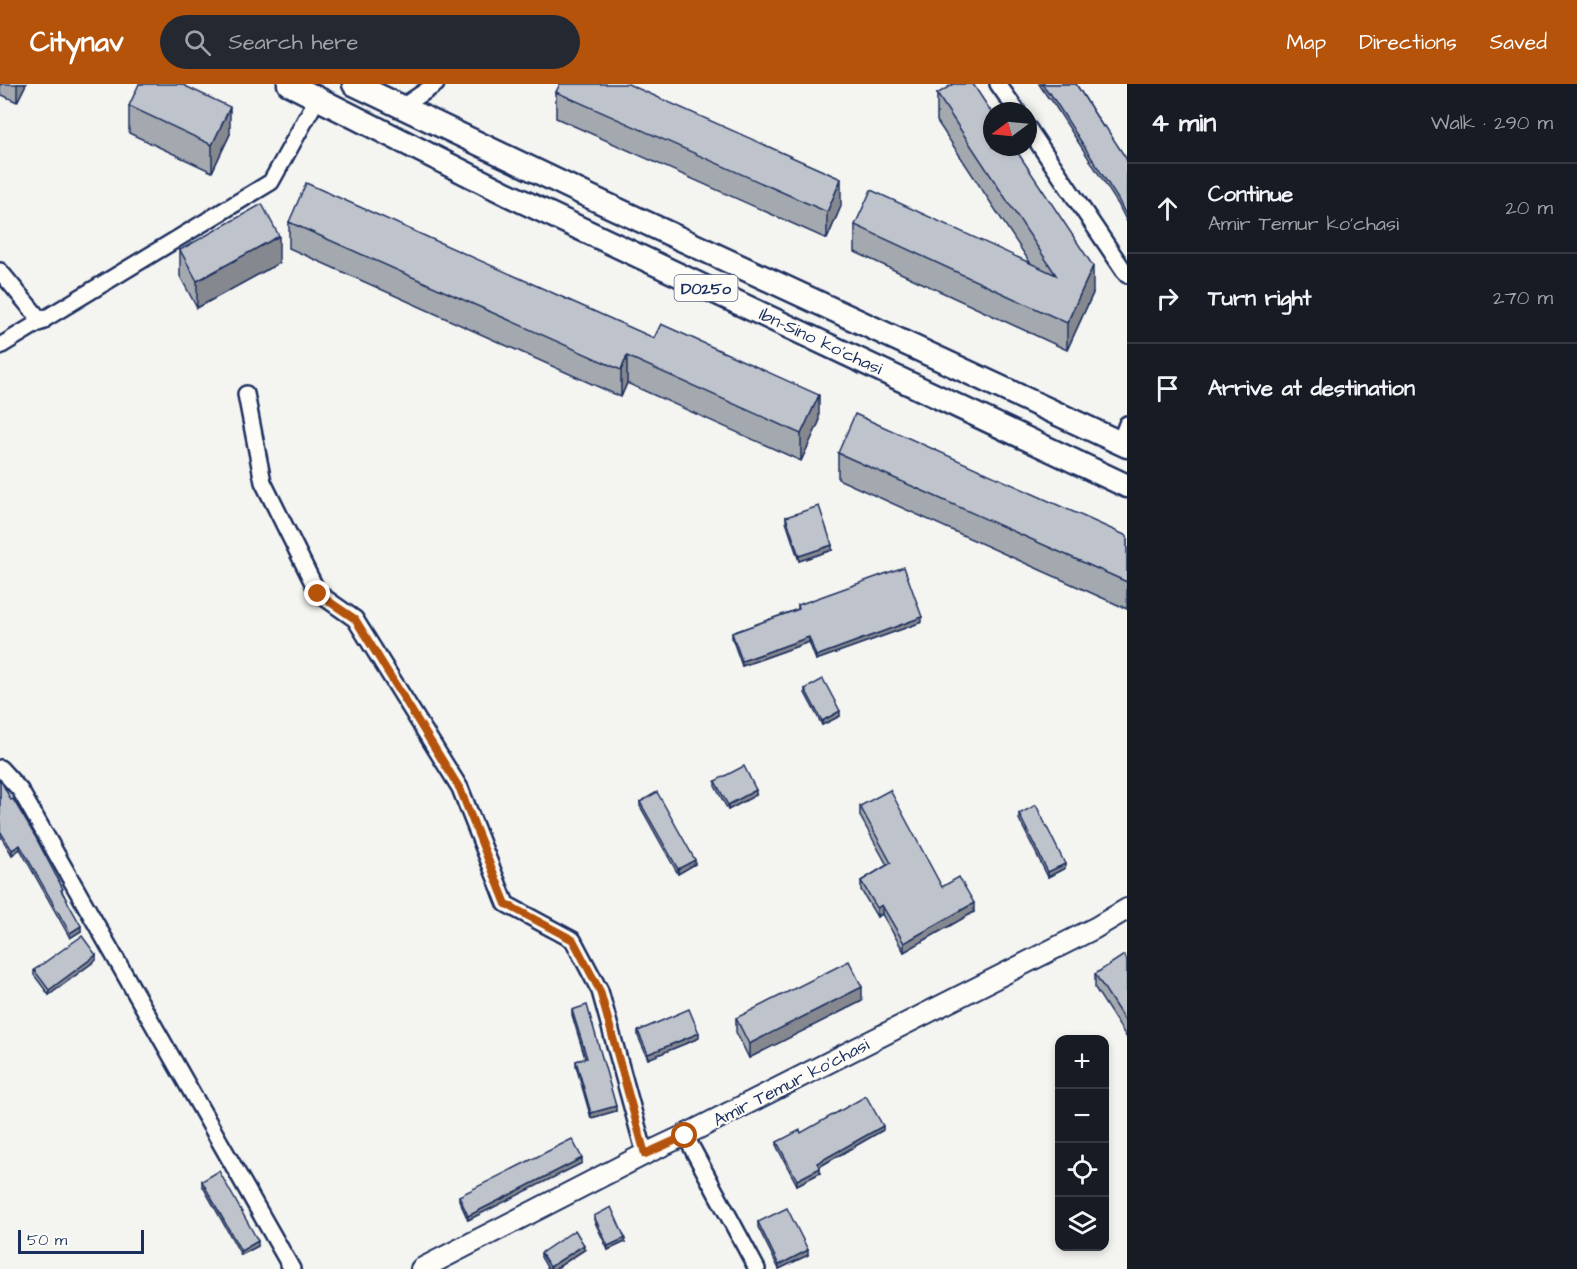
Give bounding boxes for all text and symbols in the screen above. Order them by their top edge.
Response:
search box [160,15,580,69]
text: Citynav [30,23,124,62]
icon: search [181,26,214,59]
text: Search here [229,27,358,58]
text: Map [1286,28,1326,57]
text: Directions [1359,28,1457,57]
text: Saved [1490,28,1547,57]
north arrow [983,102,1037,156]
text: 4 min [1151,105,1216,141]
text: Walk · 290 m [1431,109,1553,137]
text: Continue [1208,179,1293,210]
icon: ahead [1151,192,1184,225]
text: 20 m [1505,194,1553,222]
text: Amir Temur ko'chasi [1208,210,1399,238]
road number: D025o [674,275,738,301]
icon: right [1151,282,1184,315]
text: Turn right [1208,283,1311,314]
text: 270 m [1493,284,1553,312]
street label: Ibn-Sino ko'chasi [755,302,887,381]
icon: arrive [1151,372,1184,405]
text: Arrive at destination [1208,373,1415,404]
route end [304,580,330,606]
street label: Amir Temur ko'chasi [709,1032,874,1133]
map controls [1055,1035,1109,1251]
button: + [1055,1035,1109,1089]
button: − [1055,1089,1109,1143]
route start [671,1122,697,1148]
button: locate [1055,1143,1109,1197]
button: layers [1055,1197,1109,1251]
scale bar [18,1227,144,1254]
text: 50 m [27,1229,67,1251]

